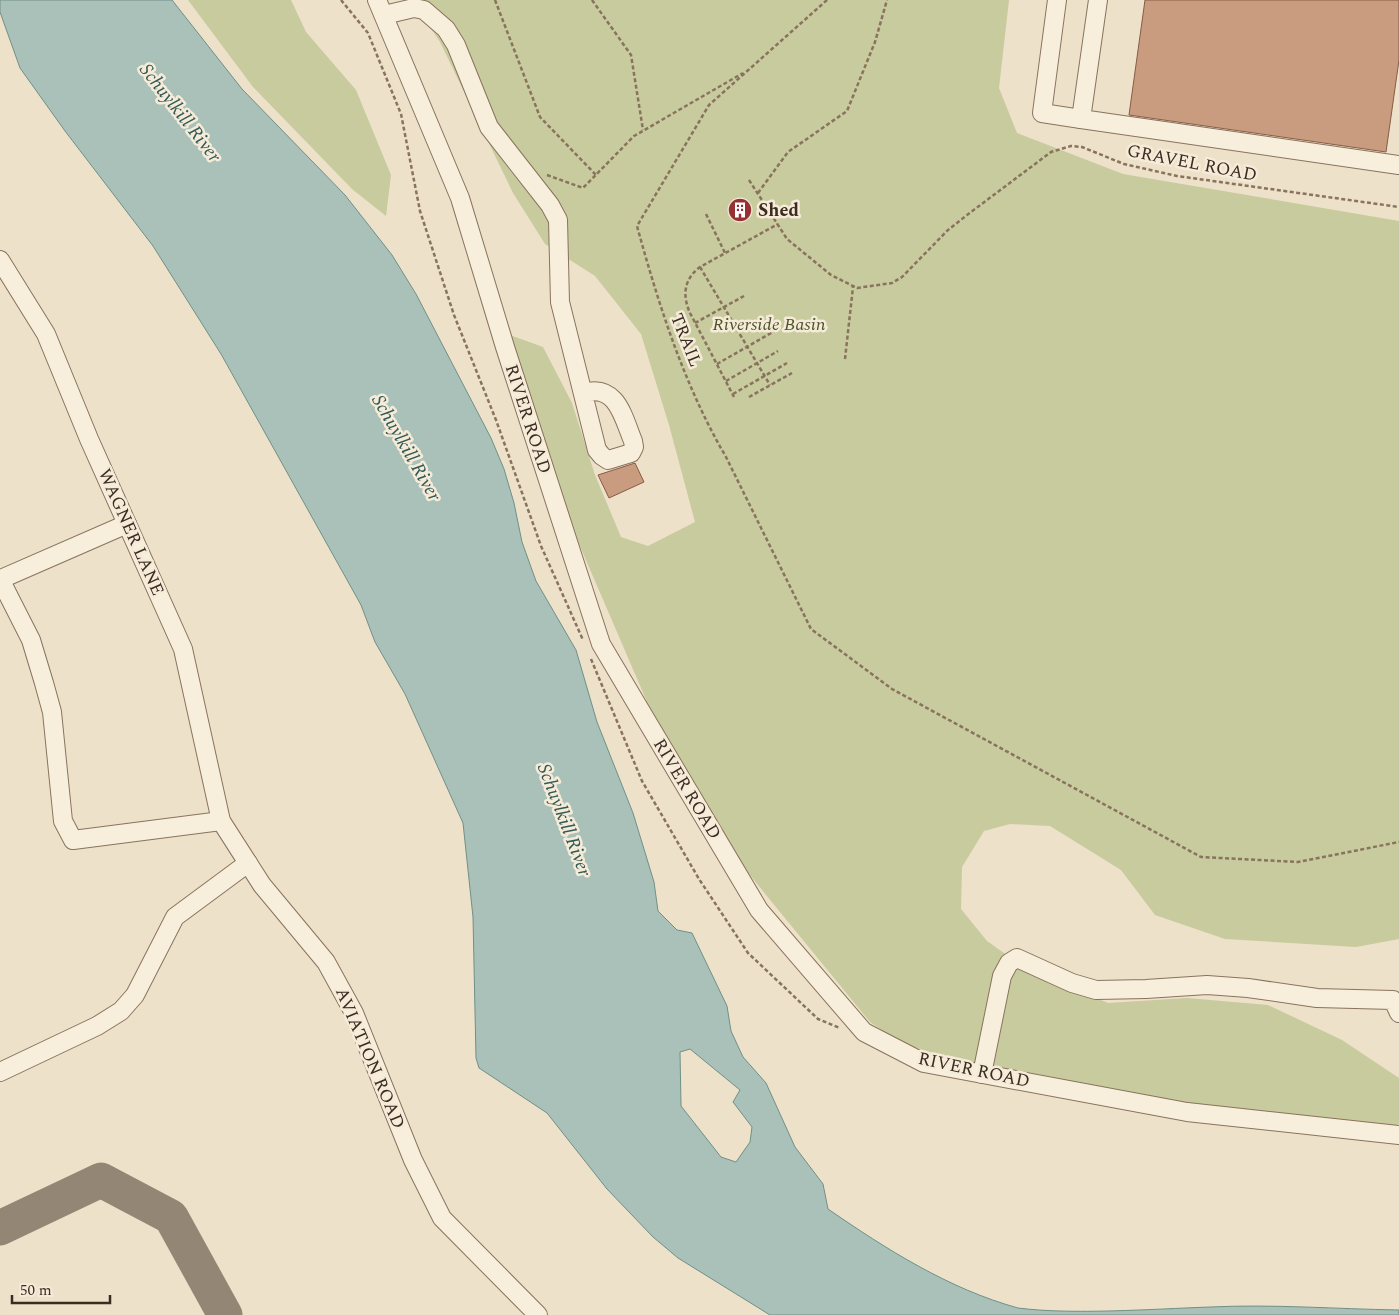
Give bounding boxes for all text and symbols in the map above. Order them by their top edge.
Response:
water label: Schuylkill River [132,57,228,169]
street label: GRAVEL ROAD [1125,137,1259,189]
building icon: Shed [727,197,753,223]
place label: Shed [758,197,800,224]
street label: TRAIL [663,309,709,371]
park label: Riverside Basin [713,311,826,338]
street label: RIVER ROAD [498,361,558,477]
water label: Schuylkill River [364,389,449,507]
street label: WAGNER LANE [91,464,171,600]
street label: RIVER ROAD [646,733,728,845]
water label: Schuylkill River [529,759,599,881]
street label: AVIATION ROAD [328,983,412,1133]
street label: RIVER ROAD [916,1045,1032,1095]
scale bar [12,1272,110,1304]
text: 50 m [20,1279,52,1302]

